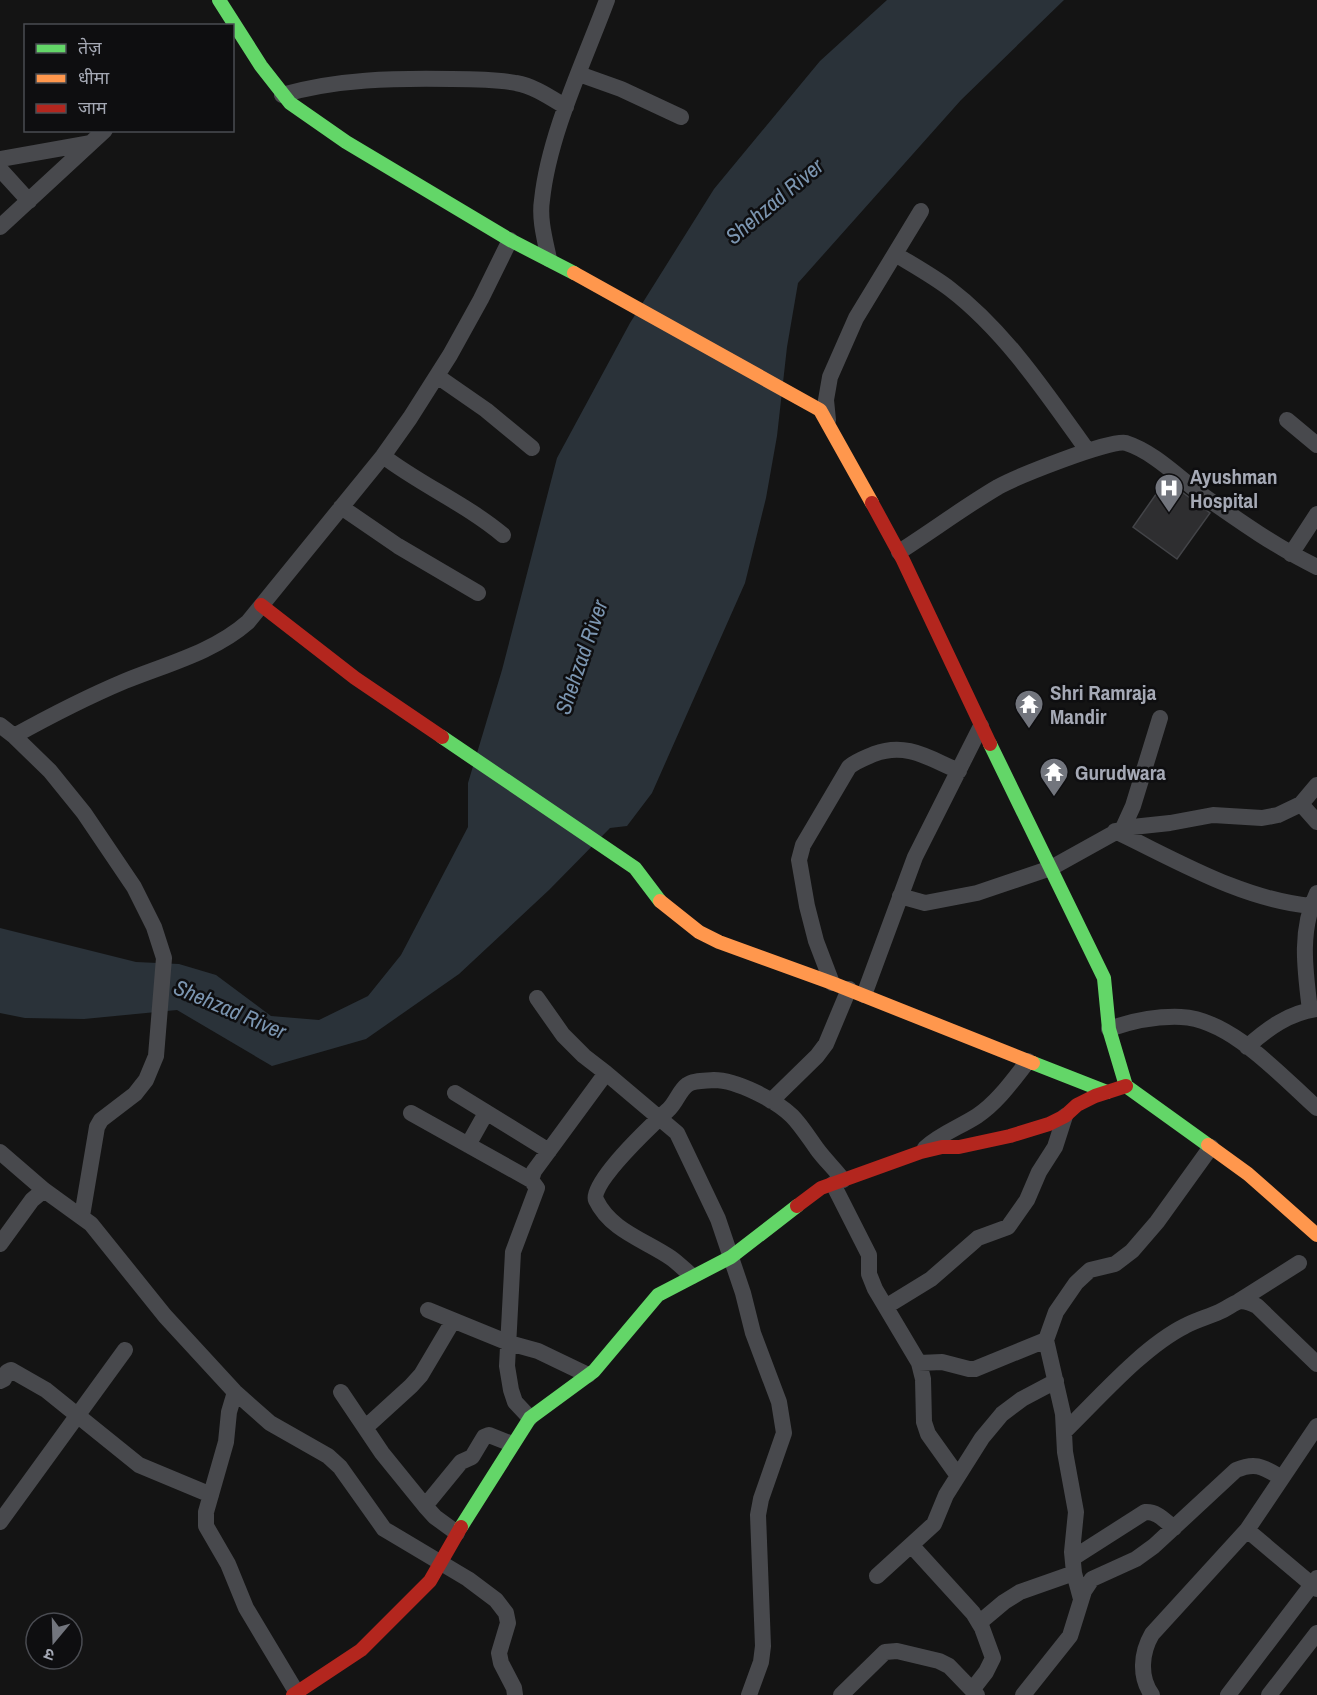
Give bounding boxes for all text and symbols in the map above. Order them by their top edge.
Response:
legend [24,24,234,132]
text: तेज़ [78,35,102,60]
text: धीमा [78,65,109,90]
text: जाम [78,95,108,120]
water label: Shehzad River [719,151,830,251]
place label: Ayushman Hospital [1190,462,1277,515]
hospital icon: Ayushman Hospital [1153,472,1185,514]
water label: Shehzad River [547,595,615,718]
place label: Shri Ramraja Mandir [1050,678,1157,731]
temple icon: Shri Ramraja Mandir [1013,688,1045,730]
temple icon: Gurudwara [1038,756,1070,798]
place label: Gurudwara [1075,758,1166,787]
water label: Shehzad River [169,972,292,1047]
north arrow [24,1611,84,1671]
text: उ [41,1643,57,1667]

